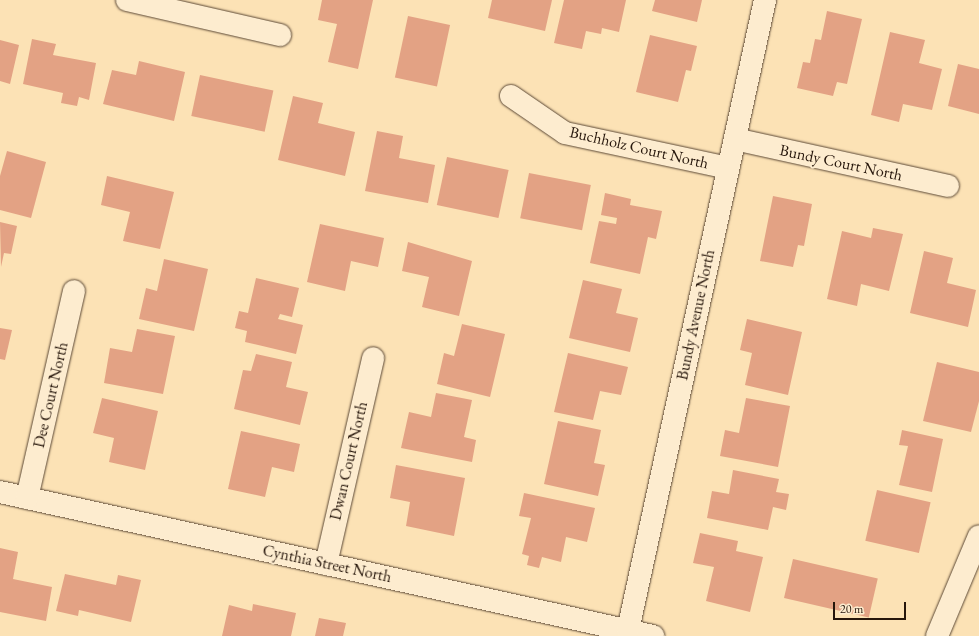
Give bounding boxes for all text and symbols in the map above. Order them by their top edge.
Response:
street label: Buchholz Court North [568,123,710,173]
street label: Bundy Court North [778,141,904,185]
street label: Bundy Avenue North [673,248,719,382]
street label: Dee Court North [29,340,73,450]
street label: Dwan Court North [326,400,372,522]
street label: Cynthia Street North [261,541,393,587]
scale bar [835,594,908,620]
text: 20 m [840,601,863,617]

